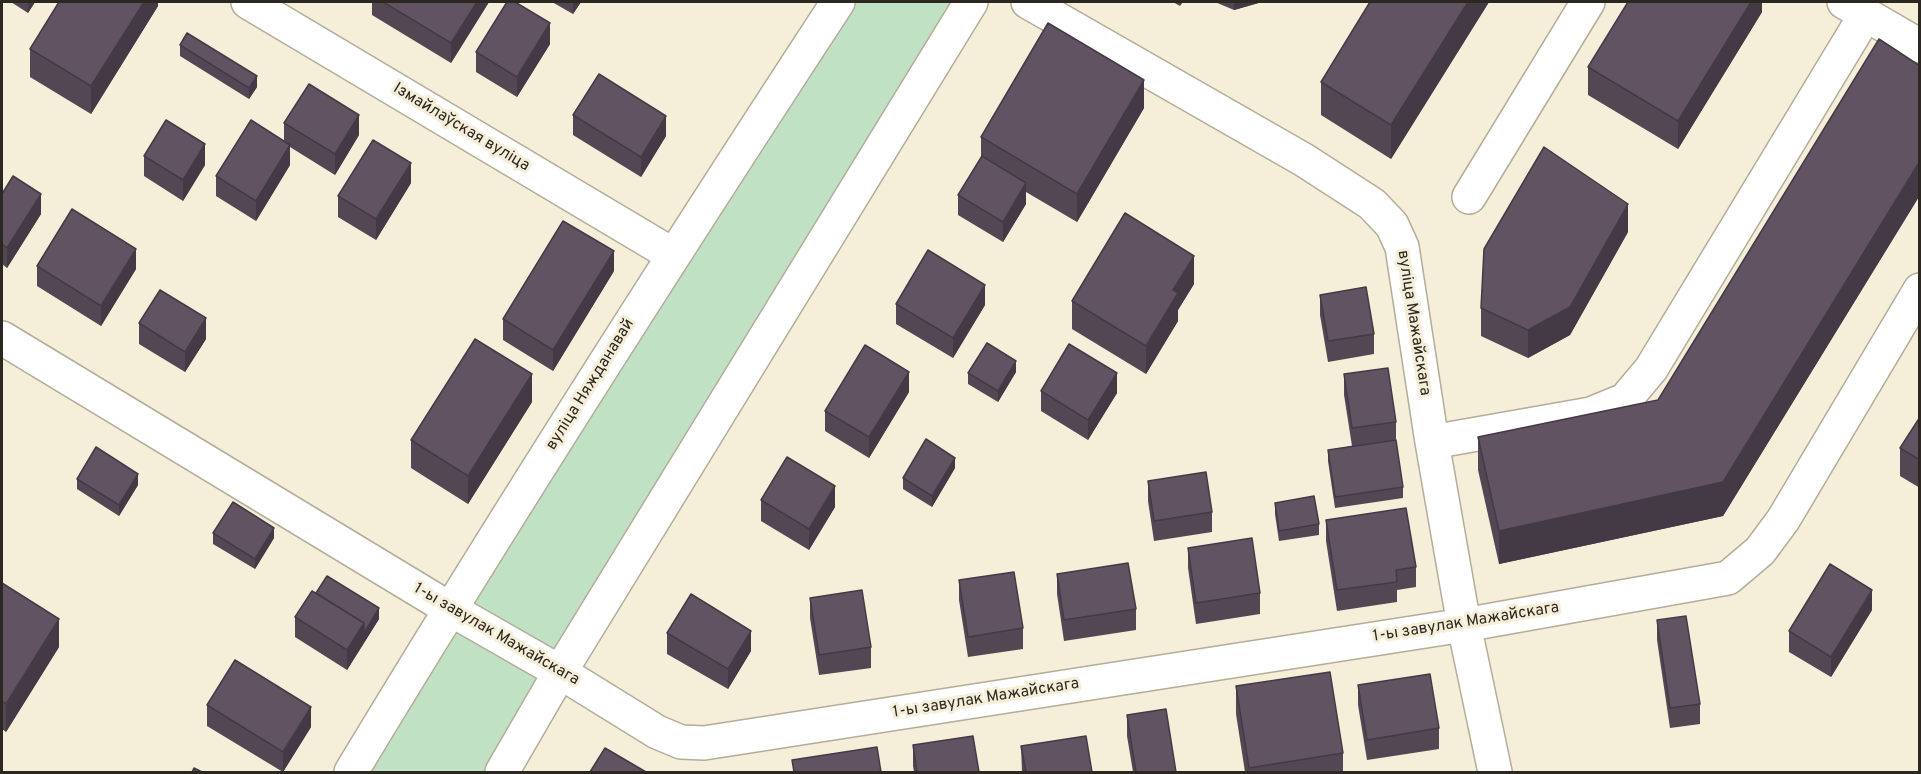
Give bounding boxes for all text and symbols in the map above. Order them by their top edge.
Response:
street label: Ізмайлаўская вуліца [389,80,533,176]
street label: вуліца Мажайскага [1392,249,1434,397]
street label: вуліца Няжданавай [543,316,639,454]
street label: 1-ы завулак Мажайскага [410,580,582,690]
street label: 1-ы завулак Мажайскага [1372,599,1560,647]
street label: 1-ы завулак Мажайскага [892,675,1080,723]

